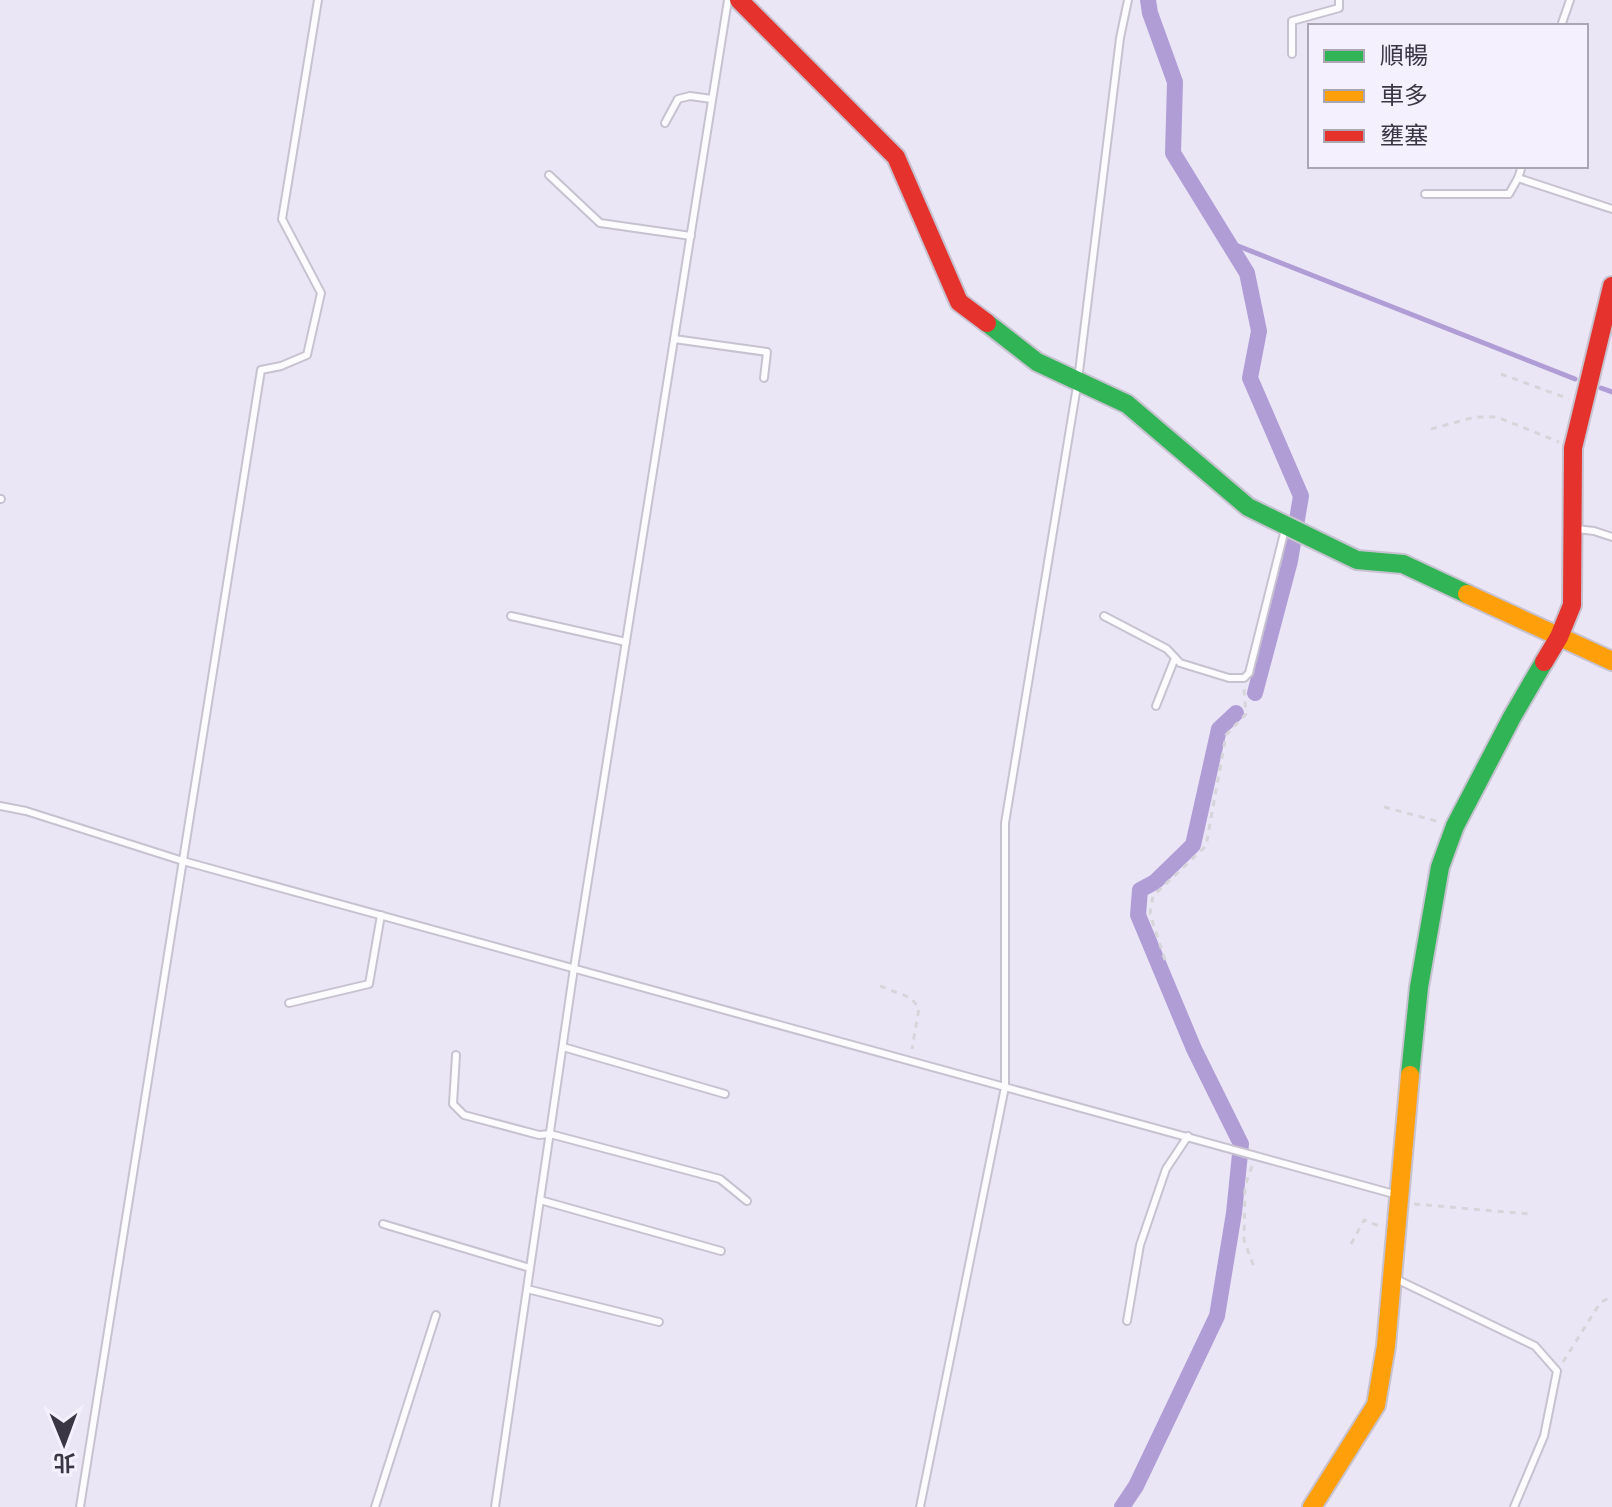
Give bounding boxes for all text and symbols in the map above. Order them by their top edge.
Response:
legend [1308,24,1588,168]
text: 順暢 [1380,40,1428,71]
text: 車多 [1380,80,1428,111]
text: 壅塞 [1380,120,1428,151]
north arrow [24,1403,104,1483]
text: 北 [53,1449,76,1477]

